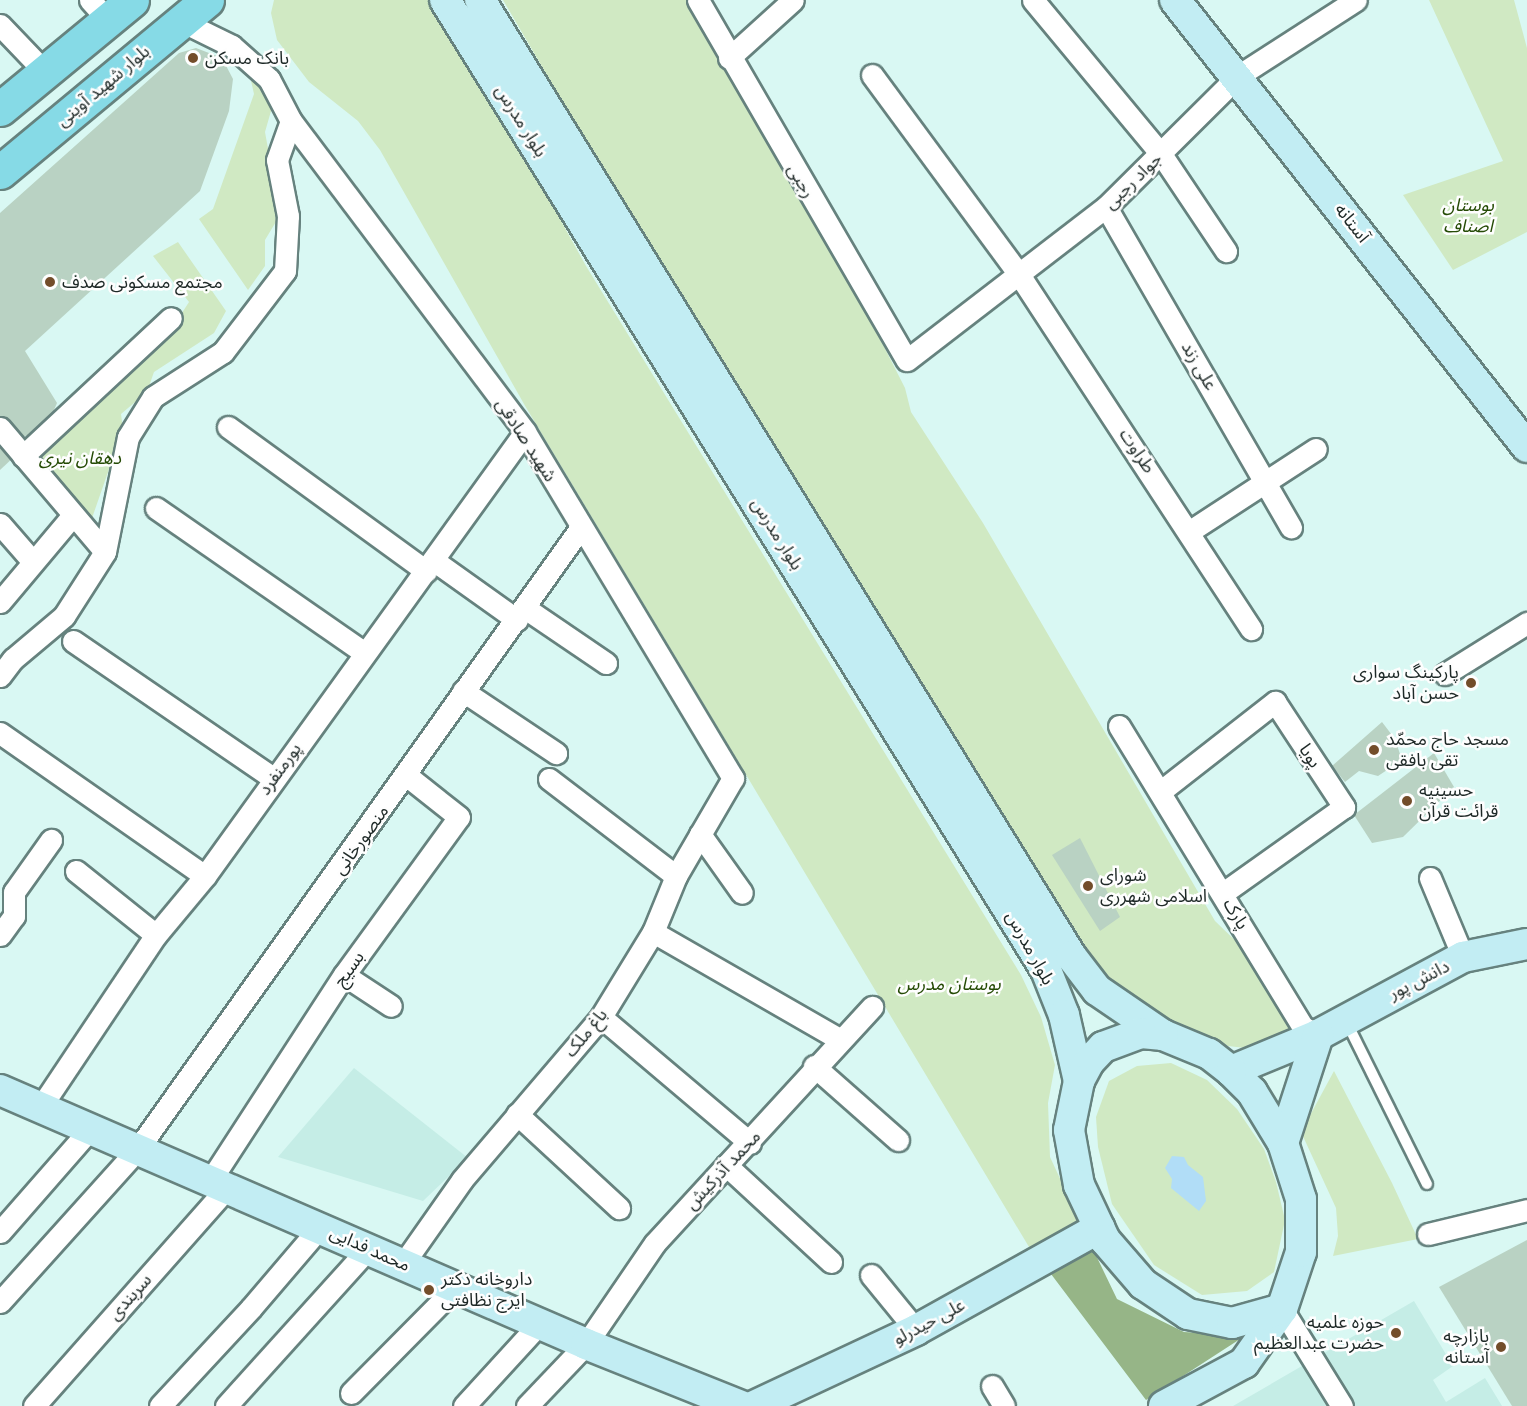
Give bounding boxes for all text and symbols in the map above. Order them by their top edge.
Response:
street label: بلوار شهید آوینی [52,41,154,131]
place label: بانک مسکن [205,47,289,69]
marker: بانک مسکن [186,51,200,65]
street label: بلوار مدرس [490,81,552,161]
street label: جواد رجبی [1099,148,1167,214]
street label: رجبی [783,160,819,202]
park label: بوستان اصناف [1442,195,1494,238]
street label: آستانه [1330,199,1374,247]
place label: مجتمع مسکونی صدف [62,271,223,293]
marker: مجتمع مسکونی صدف [43,275,57,289]
street label: علی زند [1176,338,1222,394]
street label: شهید صادقی [491,394,561,486]
street label: طراوت [1114,425,1160,477]
park label: دهقان نیری [39,447,121,469]
street label: بلوار مدرس [746,494,808,574]
place label: پارکینگ سواری حسن آباد [1353,662,1459,704]
marker: پارکینگ سواری حسن آباد [1464,676,1478,690]
place label: مسجد حاج محمّد تقی بافقی [1386,729,1509,771]
street label: پورمنفرد [254,739,306,799]
street label: پویا [1294,740,1326,772]
marker: مسجد حاج محمّد تقی بافقی [1367,743,1381,757]
place label: حسینیه قرائت قرآن [1419,780,1498,822]
marker: حسینیه قرائت قرآن [1400,794,1414,808]
street label: منصورخانی [328,801,394,879]
place label: شورای اسلامی شهرری [1100,865,1207,908]
marker: شورای اسلامی شهرری [1081,879,1095,893]
street label: پارک [1218,895,1254,933]
street label: بلوار مدرس [1001,907,1059,989]
street label: بسیج [329,947,369,991]
street label: دانش پور [1385,956,1453,1004]
park label: بوستان مدرس [897,973,1001,995]
street label: باغ ملک [560,1004,612,1062]
street label: محمد آذرکیش [681,1126,765,1214]
street label: محمد فدایی [326,1222,414,1276]
street label: سربندی [104,1269,156,1325]
place label: داروخانه دکتر ایرج نظافتی [441,1269,532,1312]
marker: داروخانه دکتر ایرج نظافتی [422,1283,436,1297]
street label: علی حیدرلو [889,1294,969,1350]
place label: حوزه علمیه حضرت عبدالعظیم [1254,1312,1384,1354]
marker: حوزه علمیه حضرت عبدالعظیم [1389,1326,1403,1340]
place label: بازارچه آستانه [1443,1326,1489,1368]
marker: بازارچه آستانه [1494,1340,1508,1354]

